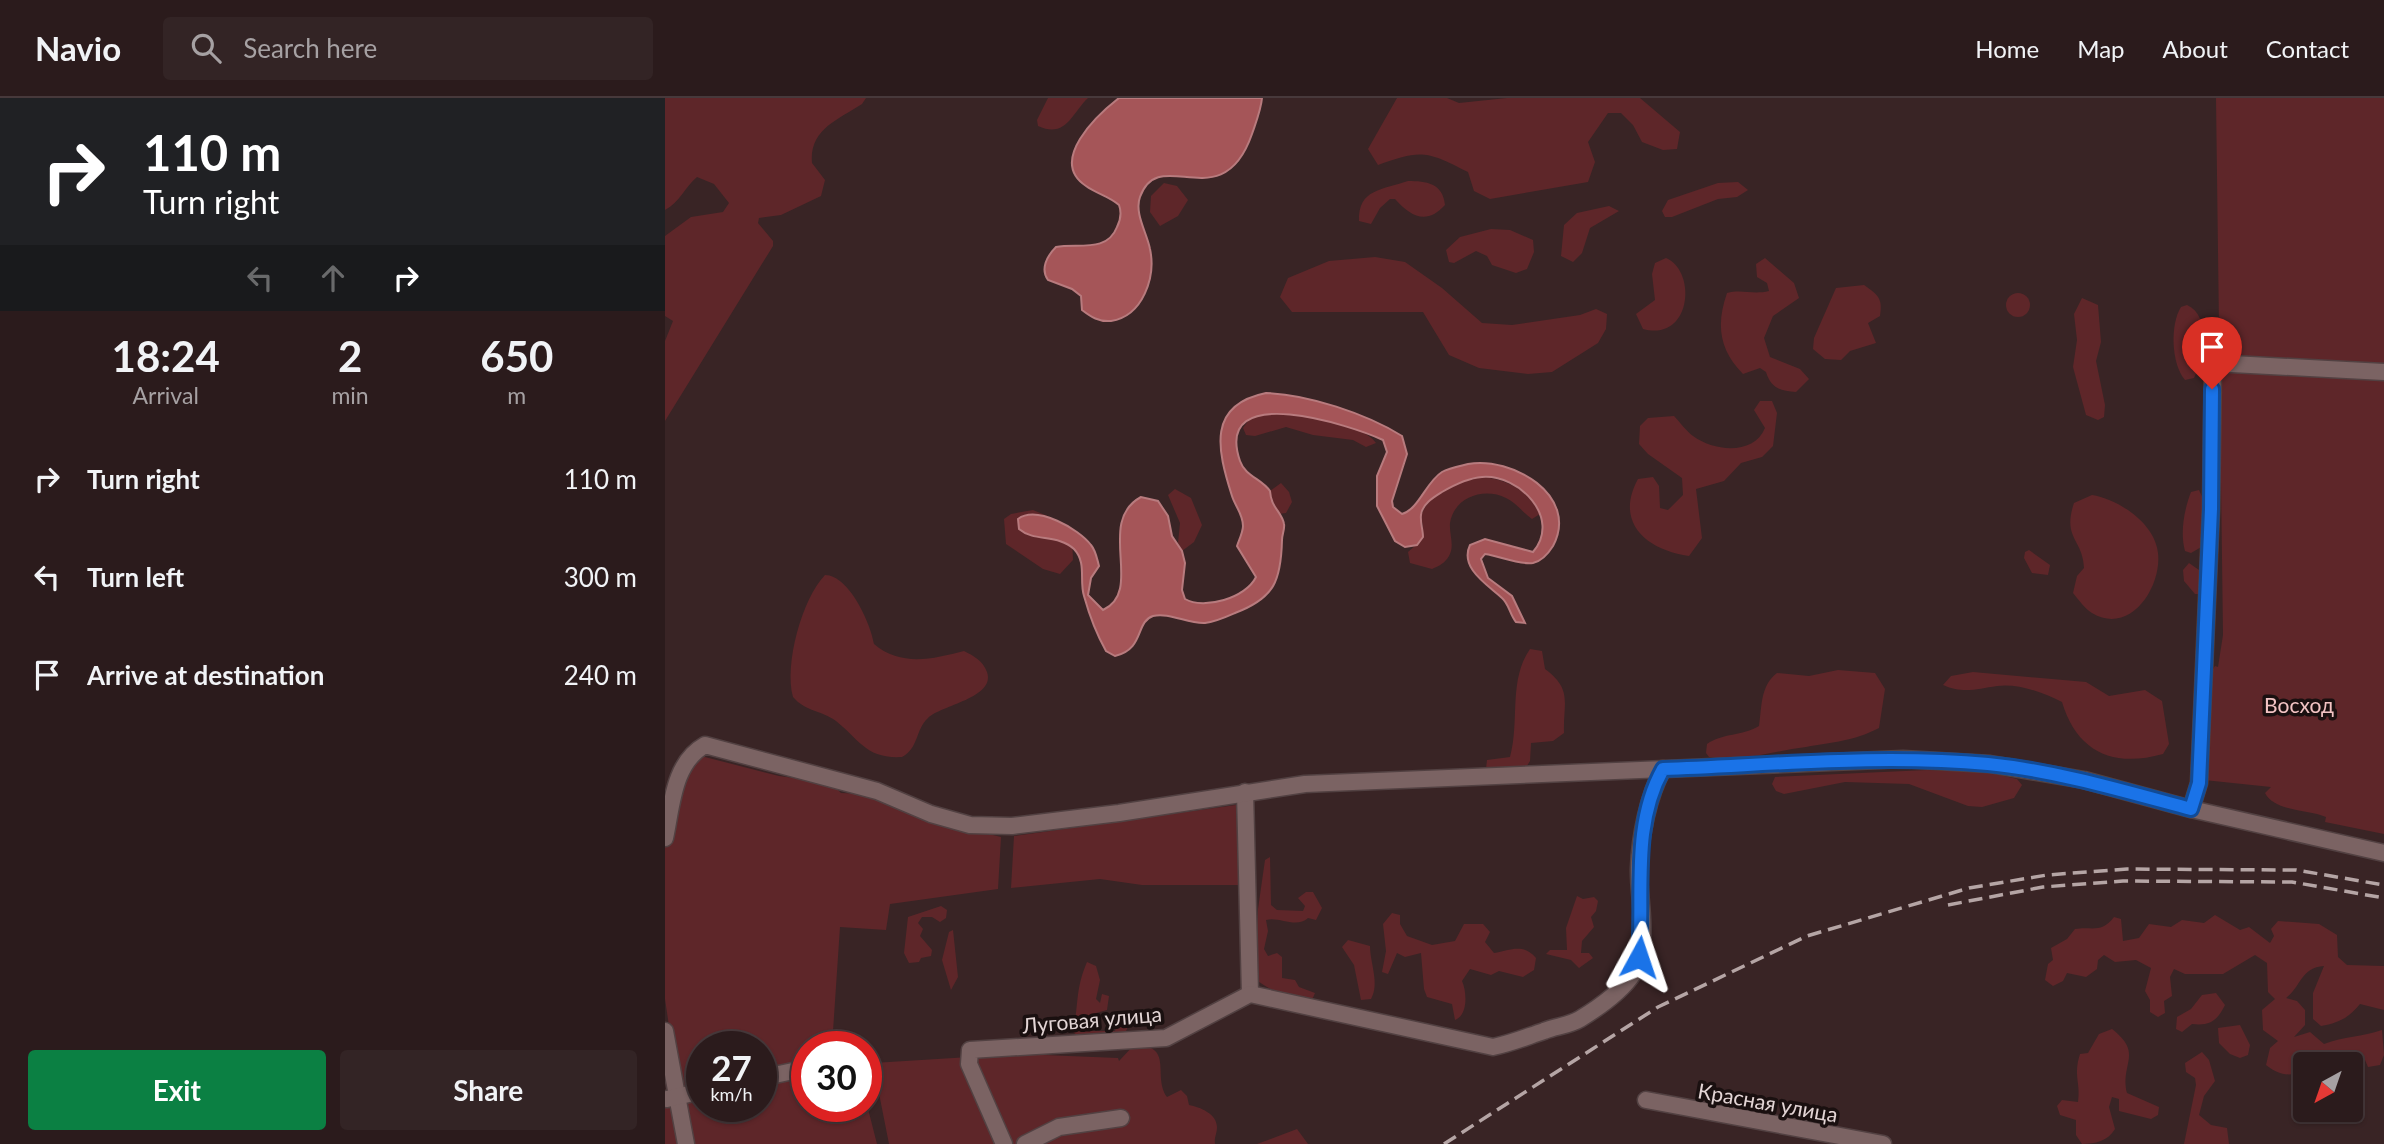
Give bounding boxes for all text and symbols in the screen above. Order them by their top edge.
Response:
search box [163,17,653,80]
text: Navio [35,28,121,68]
icon: search [187,29,225,67]
text: Search here [243,32,377,64]
text: Home [1975,34,2039,63]
text: Map [2077,34,2125,63]
text: About [2163,34,2228,63]
text: Contact [2266,34,2349,63]
text: 110 m [143,123,281,181]
icon: right [28,126,119,217]
text: Turn right [143,182,279,221]
icon: left [241,259,279,297]
icon: ahead [314,259,352,297]
icon: right [387,259,425,297]
pin [2182,317,2242,389]
icon: arrive [2193,328,2231,366]
text: 18:24 [112,331,220,381]
text: 2 [338,331,362,381]
text: 650 [480,331,553,381]
text: Arrival [133,381,199,409]
text: min [331,381,369,409]
text: m [507,381,526,409]
icon: right [28,460,66,498]
text: Turn right [87,463,200,495]
text: 110 m [564,463,637,495]
icon: left [28,558,66,596]
text: Turn left [87,561,184,593]
text: 300 m [564,561,637,593]
icon: arrive [28,656,66,694]
text: Arrive at destination [87,659,324,691]
text: 240 m [564,659,637,691]
park label: Восход [2264,692,2334,717]
position arrow [1602,920,1676,994]
street label: Луговая улица [1020,1000,1163,1038]
speed limit sign: 30 [791,1031,882,1122]
text: 27 [711,1046,752,1088]
button: Exit [28,1050,326,1130]
button: Share [340,1050,637,1130]
north arrow [2293,1052,2363,1122]
map controls [2293,1052,2363,1122]
street label: Красная улица [1696,1077,1840,1127]
text: km/h [710,1083,753,1105]

